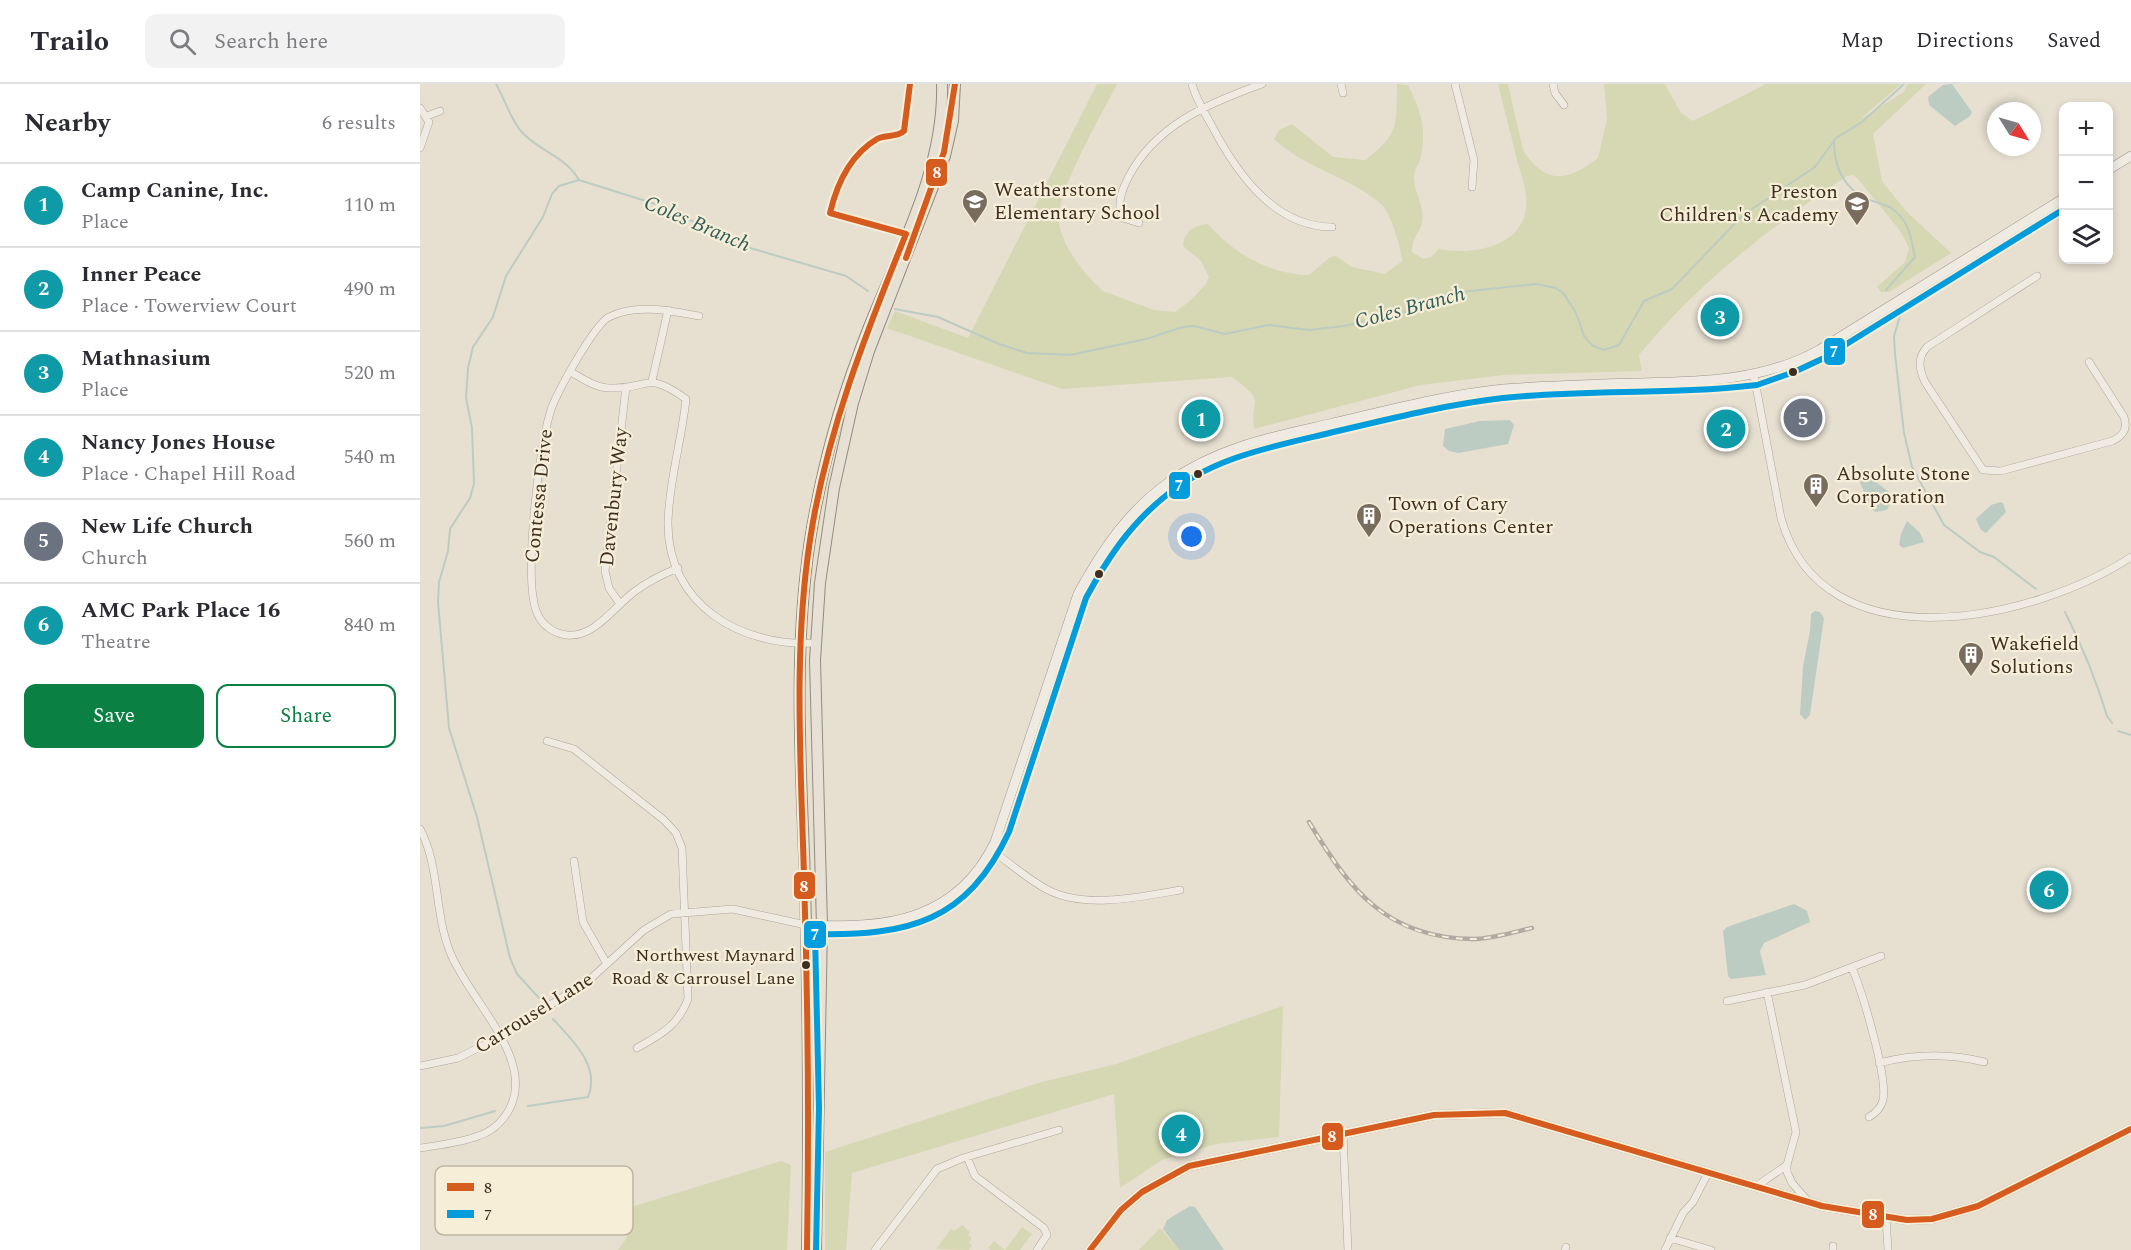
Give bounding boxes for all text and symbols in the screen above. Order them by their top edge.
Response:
search box [145,14,565,68]
text: Trailo [30,20,109,63]
icon: search [166,25,199,58]
text: Search here [214,25,328,58]
text: Map [1841,25,1883,57]
text: Directions [1916,25,2014,57]
text: Saved [2047,25,2101,57]
north arrow [1987,102,2041,156]
map controls [2059,102,2113,264]
button: + [2059,102,2113,156]
text: Nearby [24,103,110,143]
text: 6 results [322,108,396,138]
button: − [2059,156,2113,210]
line badge: 8 [925,158,948,187]
text: 8 [933,161,942,185]
text: Camp Canine, Inc. [81,174,269,207]
place label: Weatherstone Elementary School [994,175,1160,228]
place label: Preston Children's Academy [1659,177,1839,230]
water label: Coles Branch [639,187,755,261]
school or university icon: Weatherstone Elementary School [960,187,990,225]
school or university icon: Preston Children's Academy [1842,189,1872,227]
text: 1 [38,190,49,220]
text: 110 m [344,190,396,220]
text: Place [81,207,129,237]
button: layers [2059,210,2113,264]
text: Inner Peace [81,258,202,291]
text: 2 [38,274,49,304]
text: 490 m [344,274,396,304]
water label: Coles Branch [1351,278,1469,338]
text: Place · Towerview Court [81,291,297,321]
pin: 3 [1700,294,1740,340]
line badge: 7 [1823,337,1846,366]
text: 7 [1830,340,1839,364]
text: Mathnasium [81,342,211,375]
text: 3 [38,358,49,388]
text: 520 m [344,358,396,388]
unlabelled marker [1787,366,1799,378]
text: Place [81,375,129,405]
pin: 1 [1182,396,1220,442]
pin: 5 [1784,396,1822,440]
pin: 2 [1706,406,1746,452]
street label: Davenbury Way [592,425,636,568]
text: Nancy Jones House [81,426,275,459]
street label: Contessa Drive [517,428,561,564]
text: 4 [38,442,49,472]
text: 540 m [344,442,396,472]
text: Place · Chapel Hill Road [81,459,296,489]
place label: Absolute Stone Corporation [1836,459,1970,512]
unlabelled marker [1192,468,1204,480]
line badge: 7 [1168,471,1191,500]
building icon: Absolute Stone Corporation [1801,471,1831,509]
text: 7 [1175,474,1184,498]
place label: Town of Cary Operations Center [1388,489,1553,542]
building icon: Town of Cary Operations Center [1354,501,1384,539]
text: New Life Church [81,510,253,543]
your location [1177,522,1206,551]
text: 5 [38,526,49,556]
text: 560 m [344,526,396,556]
text: Church [81,543,148,573]
unlabelled marker [1093,568,1105,580]
text: AMC Park Place 16 [81,594,280,627]
text: 6 [38,610,49,640]
text: 840 m [344,610,396,640]
text: Theatre [81,627,151,657]
place label: Wakefield Solutions [1990,629,2079,682]
building icon: Wakefield Solutions [1956,640,1986,678]
button: Save [24,684,204,748]
button: Share [216,684,396,748]
pin: 6 [2030,868,2068,912]
line badge: 8 [793,871,816,900]
text: 8 [800,875,809,899]
line badge: 7 [803,920,827,949]
text: 7 [811,923,820,947]
place label: Northwest Maynard Road & Carrousel Lane [611,942,795,992]
marker: Northwest Maynard Road & Carrousel Lane [800,959,812,971]
street label: Carrousel Lane [469,964,599,1062]
pin: 4 [1162,1112,1200,1156]
line badge: 8 [1321,1122,1344,1151]
text: 8 [1328,1125,1337,1149]
legend [435,1166,633,1235]
text: 8 [484,1176,492,1200]
line badge: 8 [1861,1200,1885,1229]
text: 7 [484,1203,492,1227]
text: 8 [1869,1203,1878,1227]

